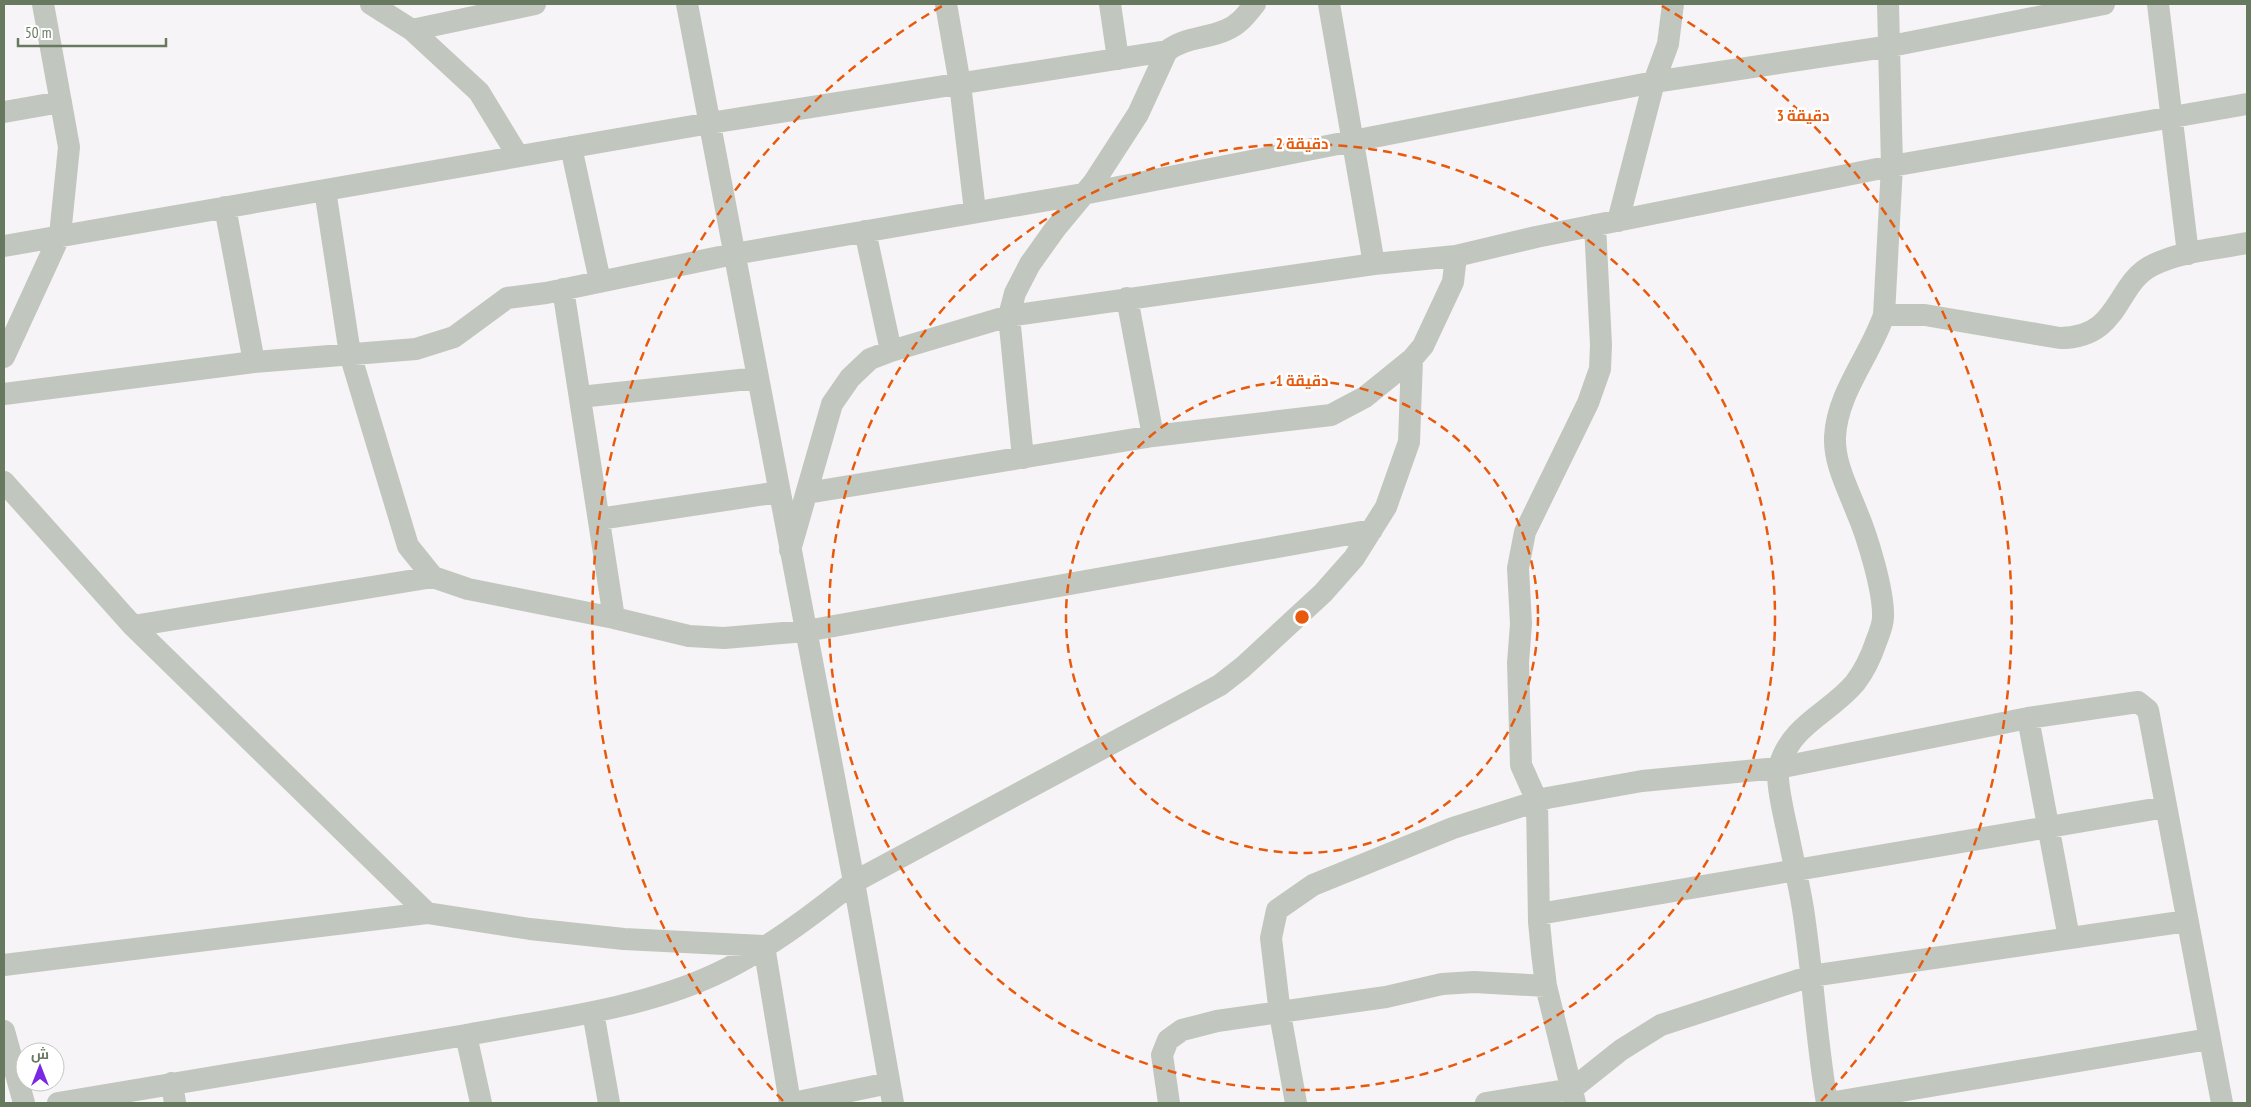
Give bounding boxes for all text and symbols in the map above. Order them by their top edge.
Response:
scale bar [18,15,165,47]
text: 50 m [25,23,51,42]
text: 3 دقيقة [1777,106,1829,125]
text: 2 دقيقة [1276,134,1328,153]
text: 1 دقيقة [1276,371,1328,390]
centre of rings [1293,608,1311,626]
north arrow [15,1042,65,1092]
text: ش [31,1045,49,1063]

